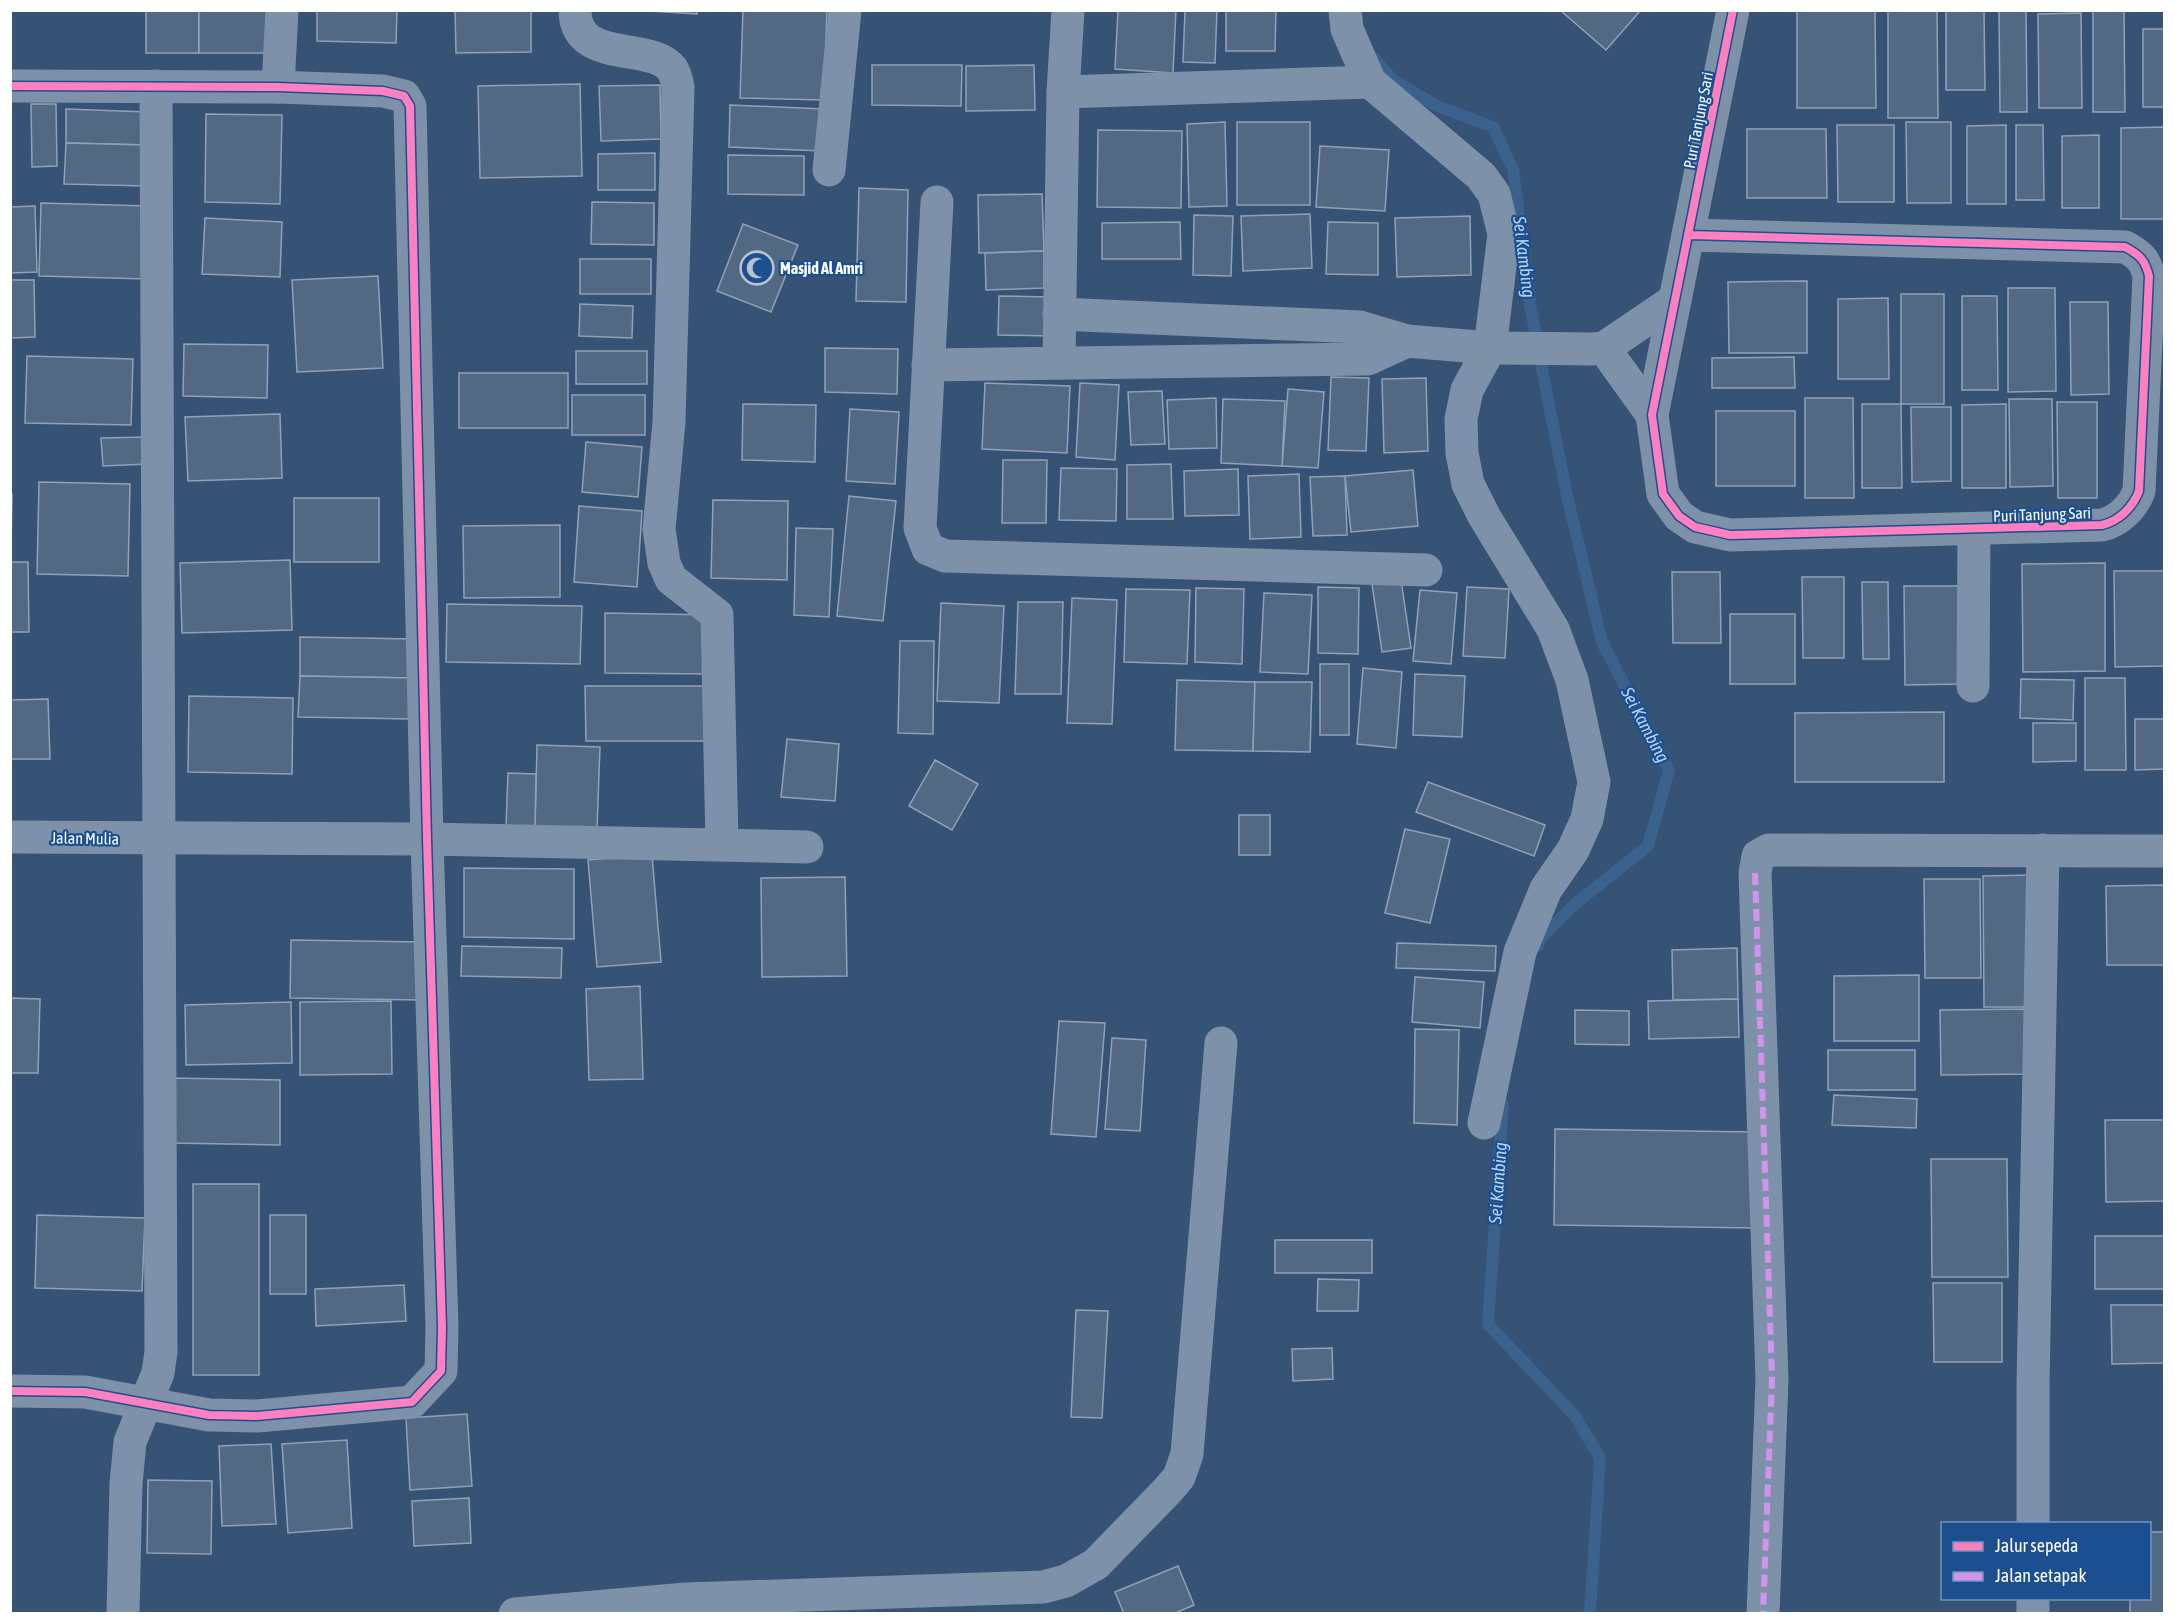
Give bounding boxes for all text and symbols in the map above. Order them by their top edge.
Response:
street label: Puri Tanjung Sari [1680,70,1717,170]
water label: Sei Kambing [1509,214,1540,299]
mosque icon: Masjid Al Amri [739,250,775,286]
place label: Masjid Al Amri [780,259,863,277]
street label: Puri Tanjung Sari [1993,503,2091,526]
water label: Sei Kambing [1616,683,1674,766]
street label: Jalan Mulia [51,828,119,848]
water label: Sei Kambing [1484,1141,1511,1226]
legend [1941,1522,2151,1600]
text: Jalur sepeda [1995,1535,2078,1556]
text: Jalan setapak [1995,1565,2086,1586]

